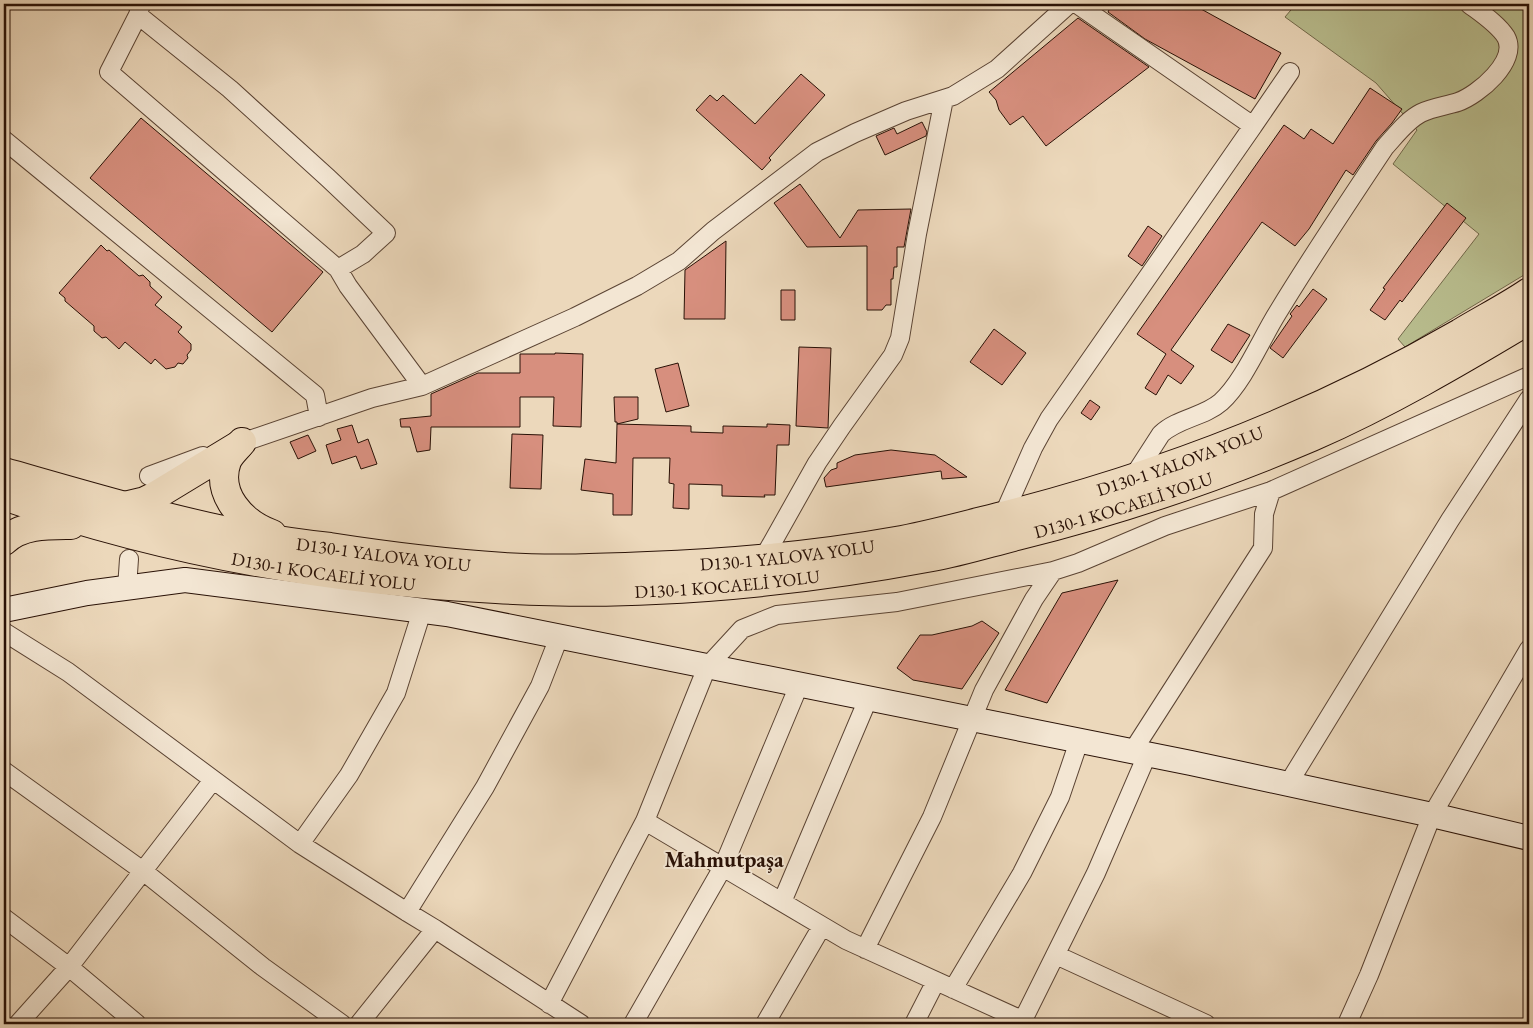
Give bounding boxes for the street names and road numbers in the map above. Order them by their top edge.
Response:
street label: D130-1 YALOVA YOLU [1094,419,1267,501]
street label: D130-1 KOCAELİ YOLU [1031,466,1216,543]
street label: D130-1 YALOVA YOLU [295,531,473,576]
street label: D130-1 YALOVA YOLU [699,533,877,575]
street label: D130-1 KOCAELİ YOLU [230,546,418,595]
street label: D130-1 KOCAELİ YOLU [634,564,822,602]

